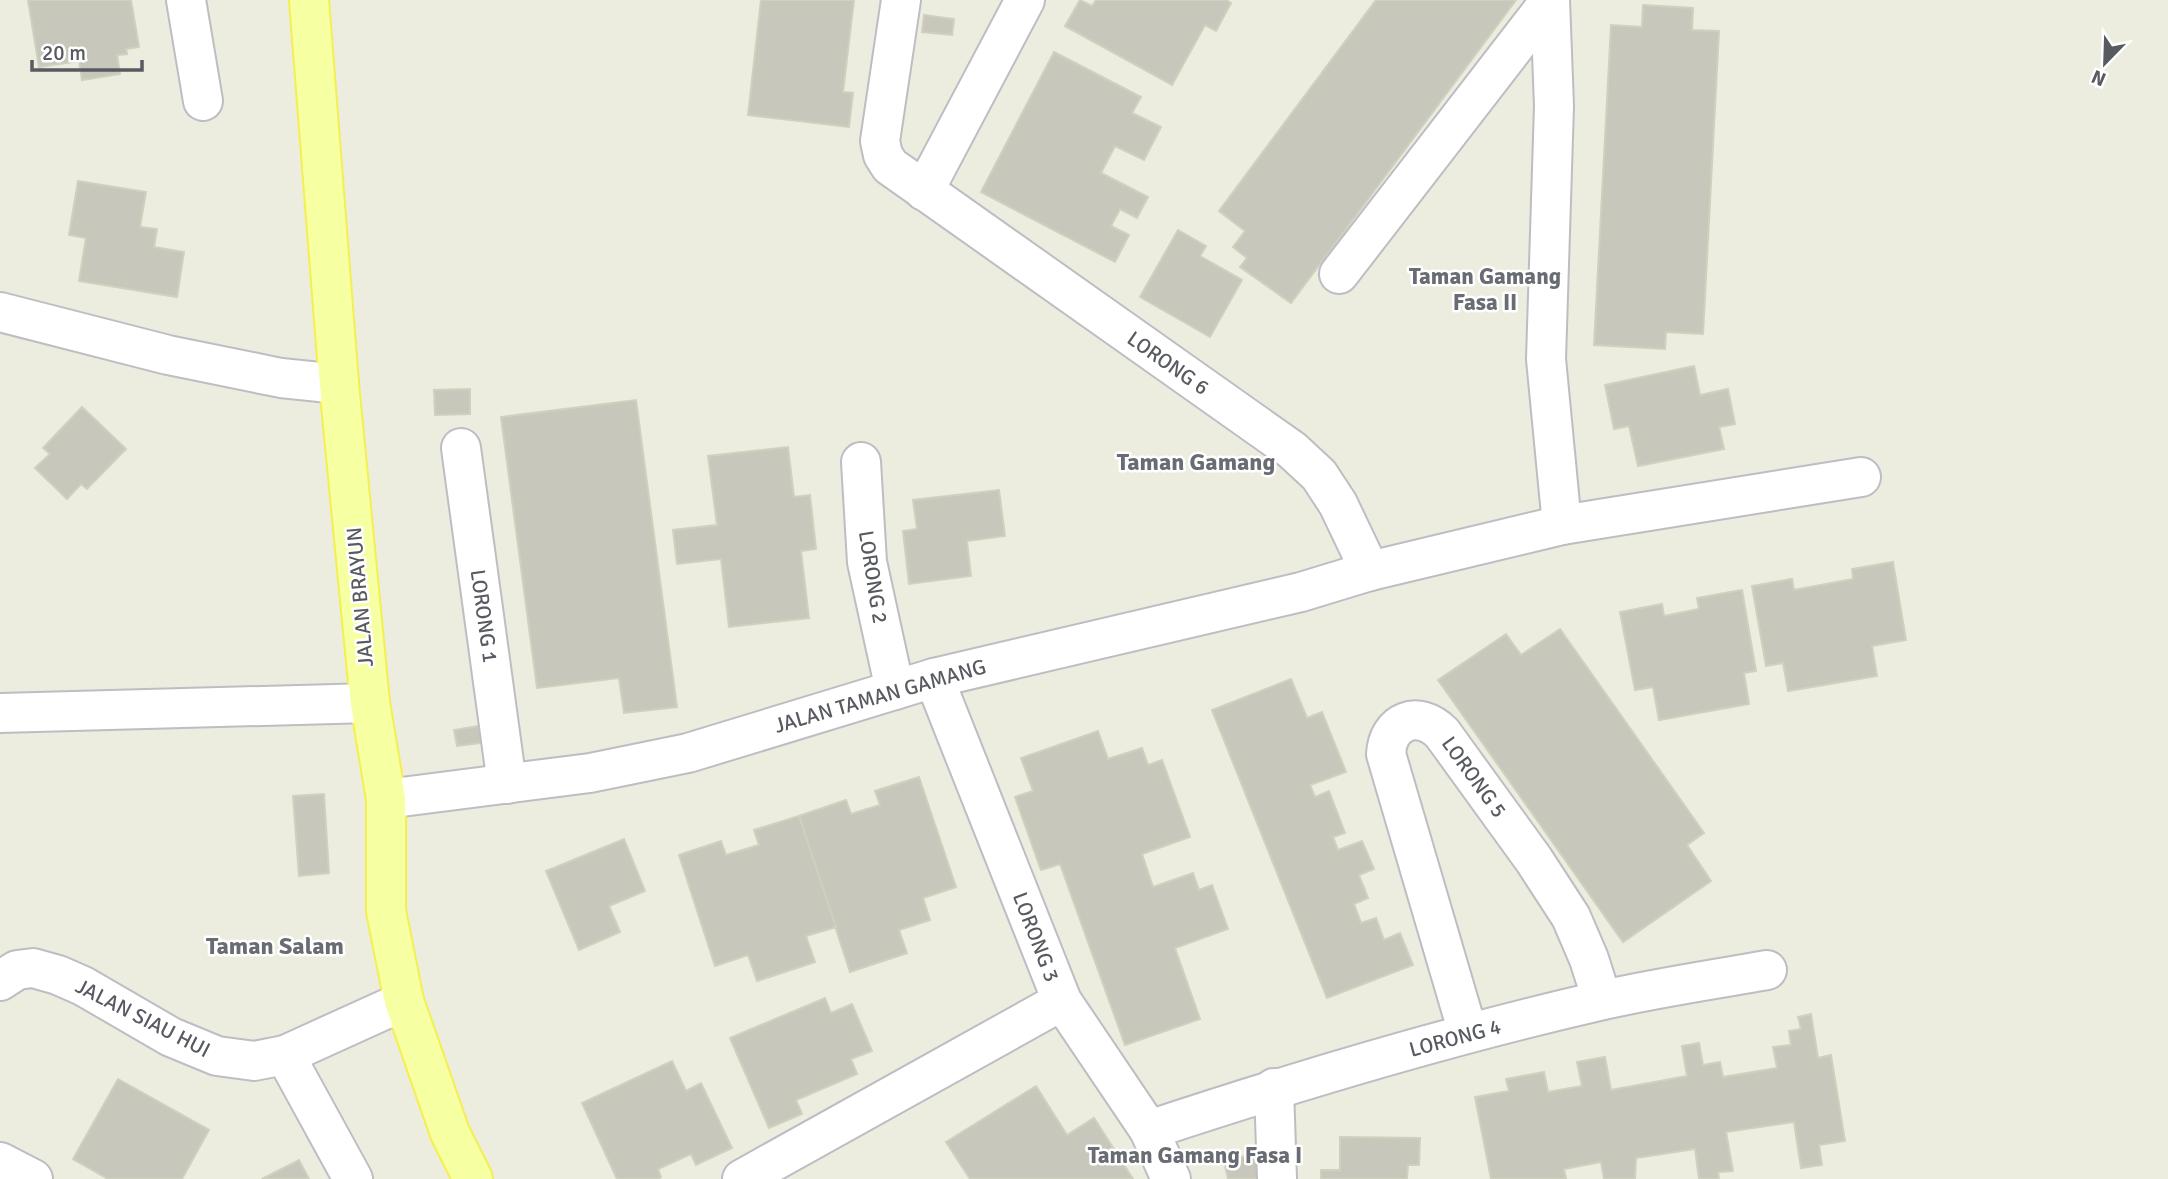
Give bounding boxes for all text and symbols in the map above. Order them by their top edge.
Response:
scale bar [32,28,142,72]
north arrow [2070,28,2140,98]
text: 20 m [42,40,86,66]
text: N [2088,64,2110,91]
district label: Taman Gamang Fasa II [1409,262,1561,317]
street label: LORONG 6 [1122,325,1214,401]
district label: Taman Gamang [1117,447,1275,477]
street label: JALAN BRAYUN [341,526,379,668]
street label: LORONG 2 [853,529,893,625]
street label: LORONG 1 [465,568,503,664]
street label: JALAN TAMAN GAMANG [771,653,989,739]
street label: LORONG 5 [1436,731,1512,823]
street label: LORONG 3 [1007,888,1065,986]
district label: Taman Salam [206,931,344,961]
street label: JALAN SIAU HUI [71,973,215,1063]
street label: LORONG 4 [1406,1013,1504,1063]
district label: Taman Gamang Fasa I [1088,1141,1302,1170]

